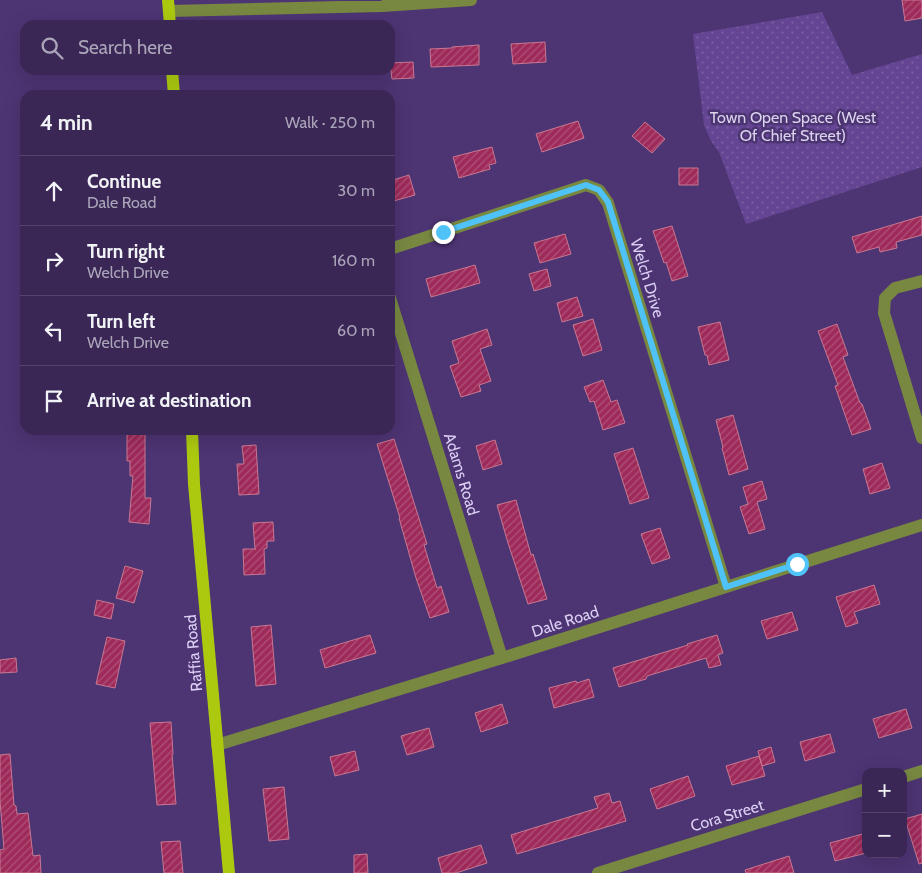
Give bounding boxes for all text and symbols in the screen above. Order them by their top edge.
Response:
search box [20,20,395,75]
icon: search [38,34,66,62]
text: Search here [78,36,172,59]
park label: Town Open Space (West Of Chief Street) [710,108,877,145]
text: 4 min [40,110,93,135]
text: Walk · 250 m [285,113,375,132]
text: Continue [87,170,161,193]
icon: ahead [40,177,68,205]
text: 30 m [338,181,375,200]
text: Dale Road [87,193,156,212]
route end [432,221,455,244]
street label: Welch Drive [626,236,669,320]
text: Turn right [87,240,165,263]
icon: right [40,247,68,275]
text: 160 m [332,251,375,270]
text: Welch Drive [87,263,169,282]
text: Turn left [87,310,155,333]
icon: left [40,317,68,345]
text: 60 m [337,321,375,340]
text: Welch Drive [87,333,169,352]
icon: arrive [40,387,68,415]
text: Arrive at destination [87,389,251,412]
street label: Adams Road [440,431,483,518]
route start [786,553,809,576]
street label: Dale Road [529,602,601,641]
street label: Raffia Road [181,614,206,692]
map controls [862,768,907,858]
button: + [862,768,907,813]
street label: Cora Street [688,795,767,836]
button: − [862,813,907,858]

